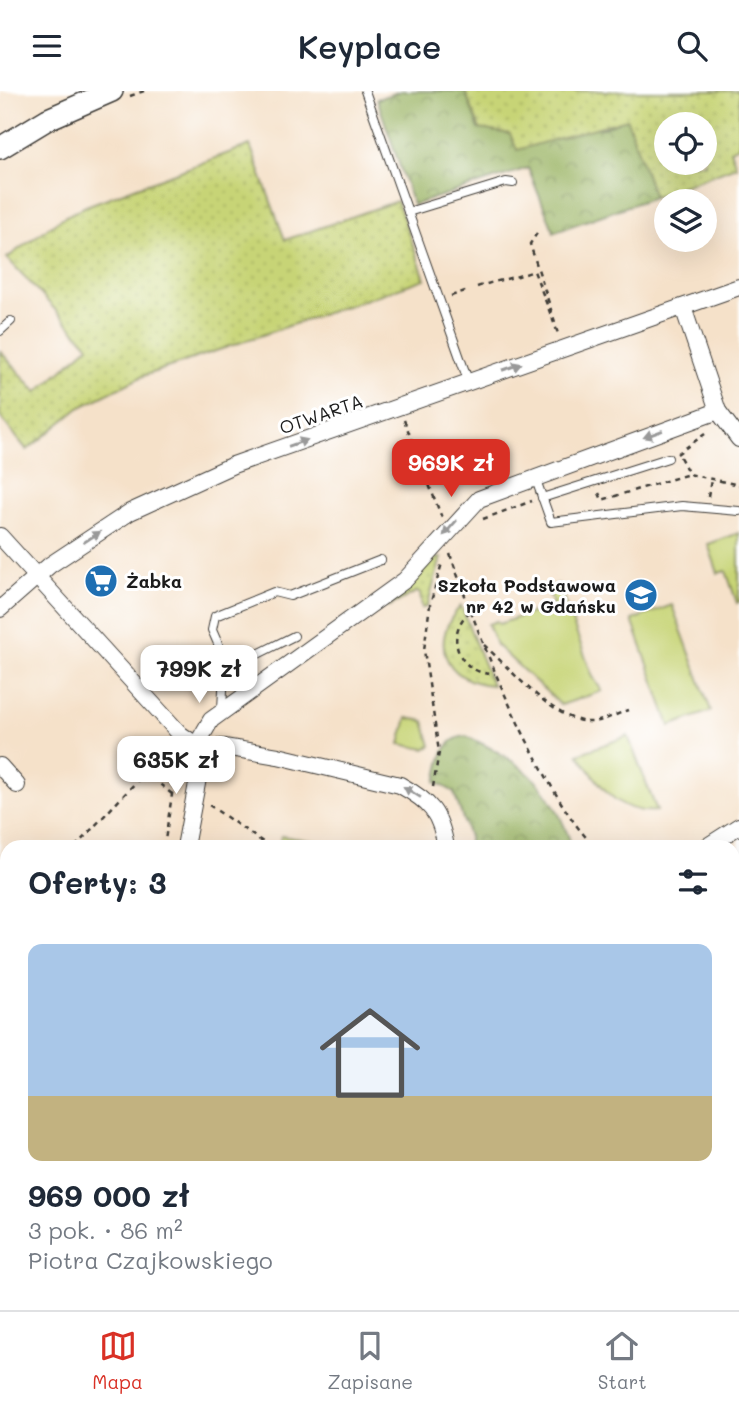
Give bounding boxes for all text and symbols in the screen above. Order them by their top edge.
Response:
text: Keyplace [298,25,441,67]
icon: menu [28,27,66,65]
icon: search [673,27,711,65]
map controls [654,112,717,252]
button: locate [654,112,717,175]
button: layers [654,189,717,252]
one-way arrow [502,361,523,372]
street label: OTWARTA [276,389,366,439]
one-way arrow [643,429,664,440]
one-way arrow [287,437,308,448]
pin: 969K zł [386,439,516,499]
text: 969K zł [408,447,494,477]
one-way arrow [443,520,458,537]
one-way arrow [82,531,101,544]
supermarket icon: Żabka [82,562,120,600]
place label: Żabka [126,569,182,593]
place label: Szkoła Podstawowa nr 42 w Gdańsku [438,573,616,618]
school or university icon: Szkoła Podstawowa nr 42 w Gdańsku [622,576,660,614]
pin: 799K zł [134,645,264,705]
text: 799K zł [156,653,242,683]
pin: 635K zł [111,737,241,796]
text: 635K zł [133,744,219,774]
one-way arrow [402,786,421,799]
text: Oferty: 3 [28,862,167,902]
icon: filters [674,863,712,901]
icon: home [307,990,433,1116]
text: 969 000 zł [28,1175,189,1215]
text: 3 pok. · 86 m² [28,1215,183,1245]
text: Piotra Czajkowskiego [28,1245,273,1275]
tab: Mapa [92,1327,143,1394]
tab: Zapisane [328,1327,413,1394]
tab: Start [598,1327,647,1394]

